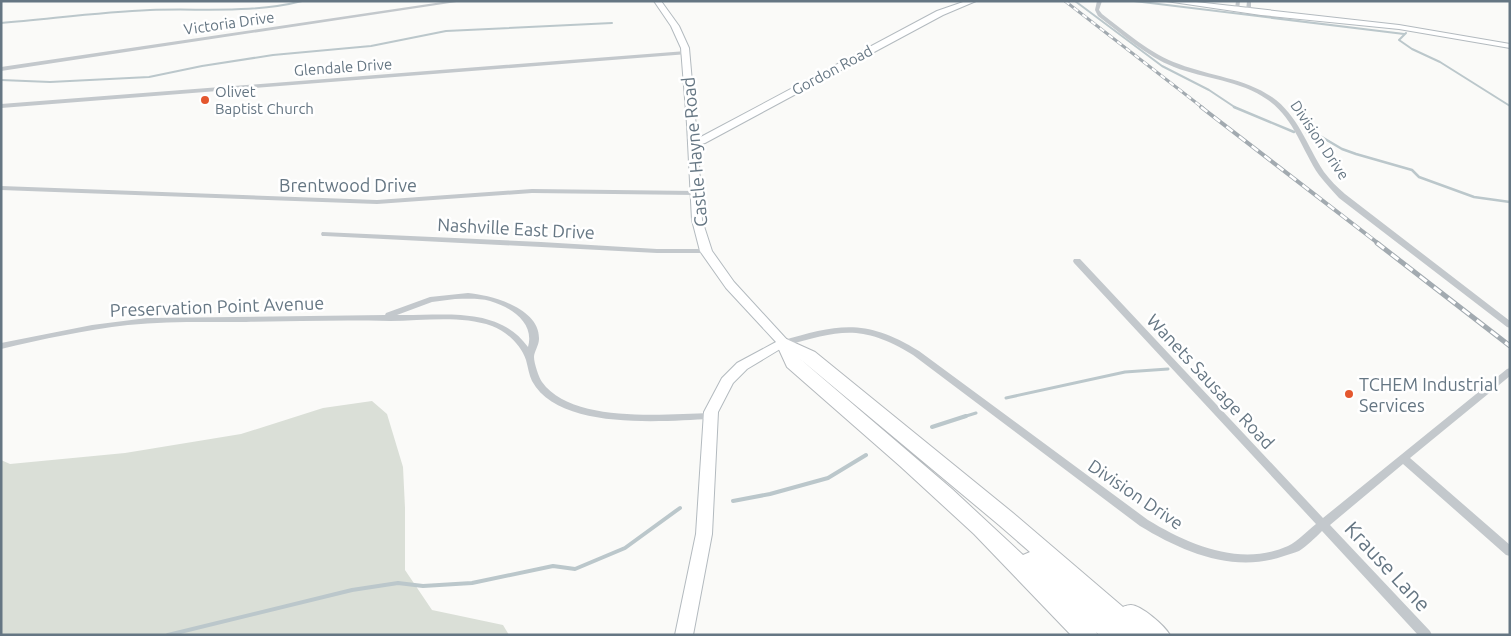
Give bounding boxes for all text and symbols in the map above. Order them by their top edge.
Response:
street label: Victoria Drive [183,8,275,38]
street label: Gordon Road [789,42,875,98]
street label: Glendale Drive [293,55,393,79]
street label: Castle Hayne Road [677,76,711,228]
place label: Olivet Baptist Church [215,83,314,117]
marker: Olivet Baptist Church [199,94,211,106]
street label: Division Drive [1287,97,1353,183]
street label: Brentwood Drive [279,175,417,195]
street label: Nashville East Drive [437,214,595,242]
street label: Preservation Point Avenue [109,292,325,320]
street label: Wanets Sausage Road [1143,310,1279,452]
place label: TCHEM Industrial Services [1359,374,1498,415]
marker: TCHEM Industrial Services [1343,388,1355,400]
street label: Division Drive [1085,455,1187,533]
street label: Krause Lane [1340,516,1436,616]

